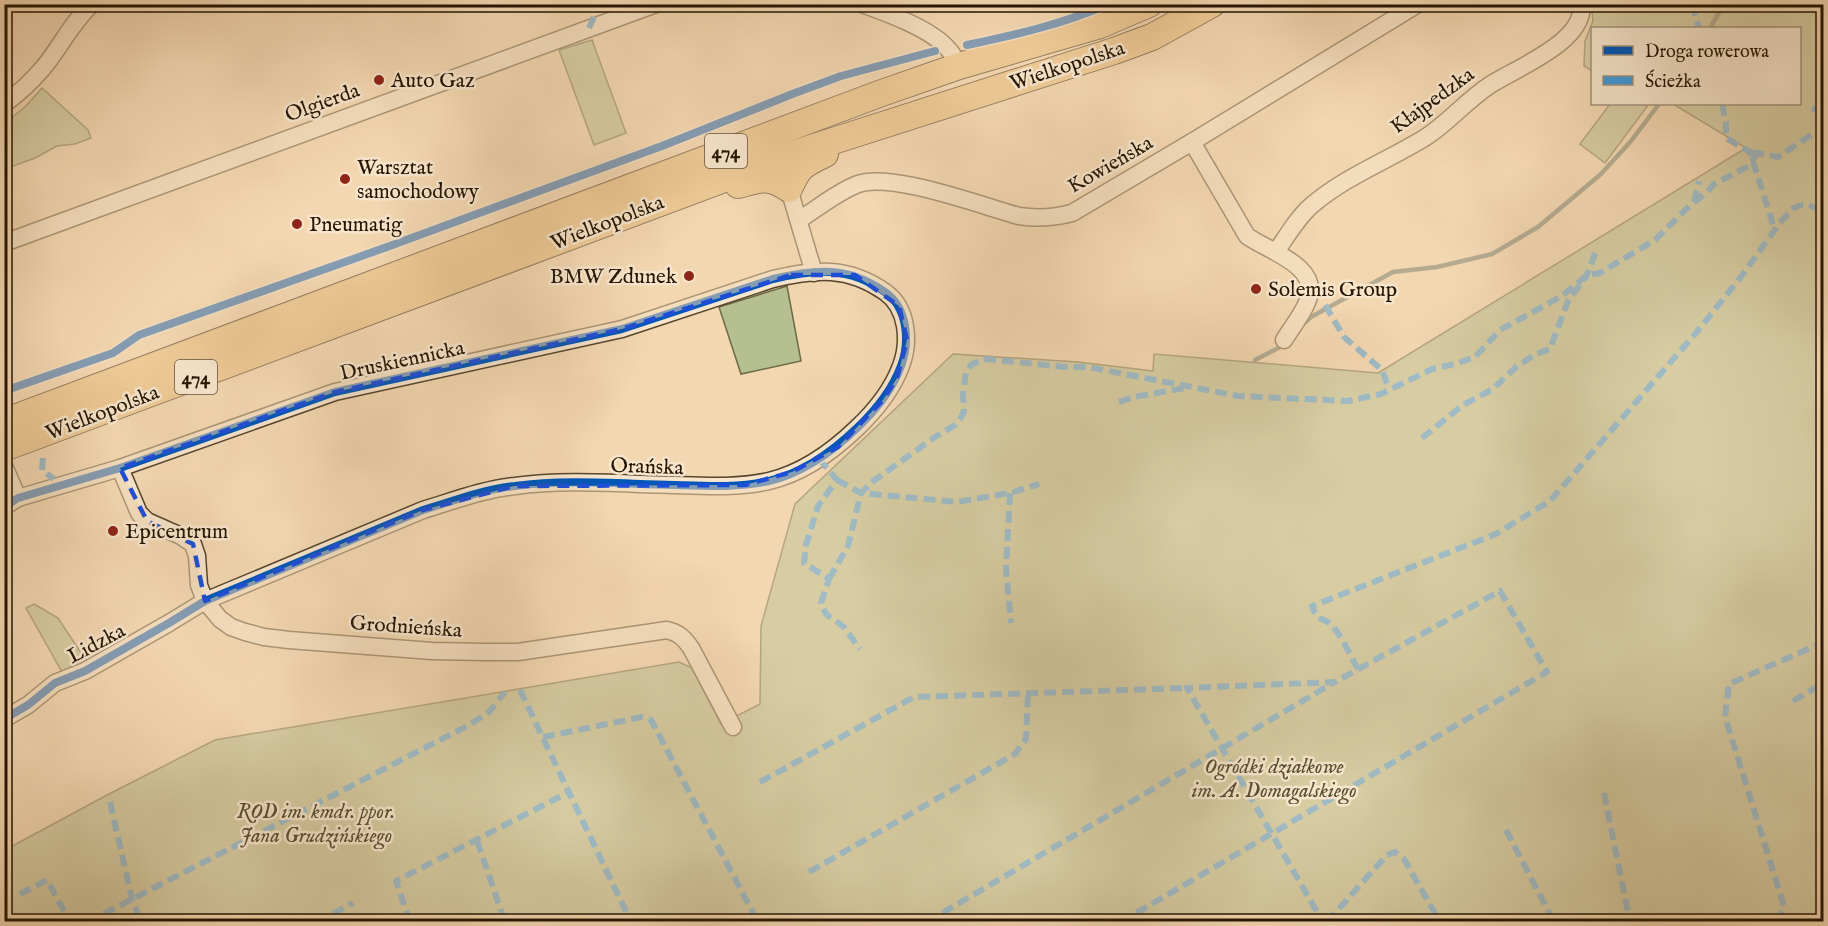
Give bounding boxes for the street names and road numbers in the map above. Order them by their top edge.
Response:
street label: Wielkopolska [1007,35,1129,98]
street label: Kłajpedzka [1386,61,1481,141]
street label: Olgierda [281,77,364,129]
street label: Kowieńska [1063,130,1159,201]
road number: 474 [705,134,747,168]
street label: Wielkopolska [547,189,669,257]
street label: Druskiennicka [338,335,468,388]
road number: 474 [175,360,217,394]
street label: Wielkopolska [42,379,164,447]
street label: Orańska [610,453,685,482]
street label: Grodnieńska [349,610,464,645]
street label: Lidzka [63,617,131,671]

